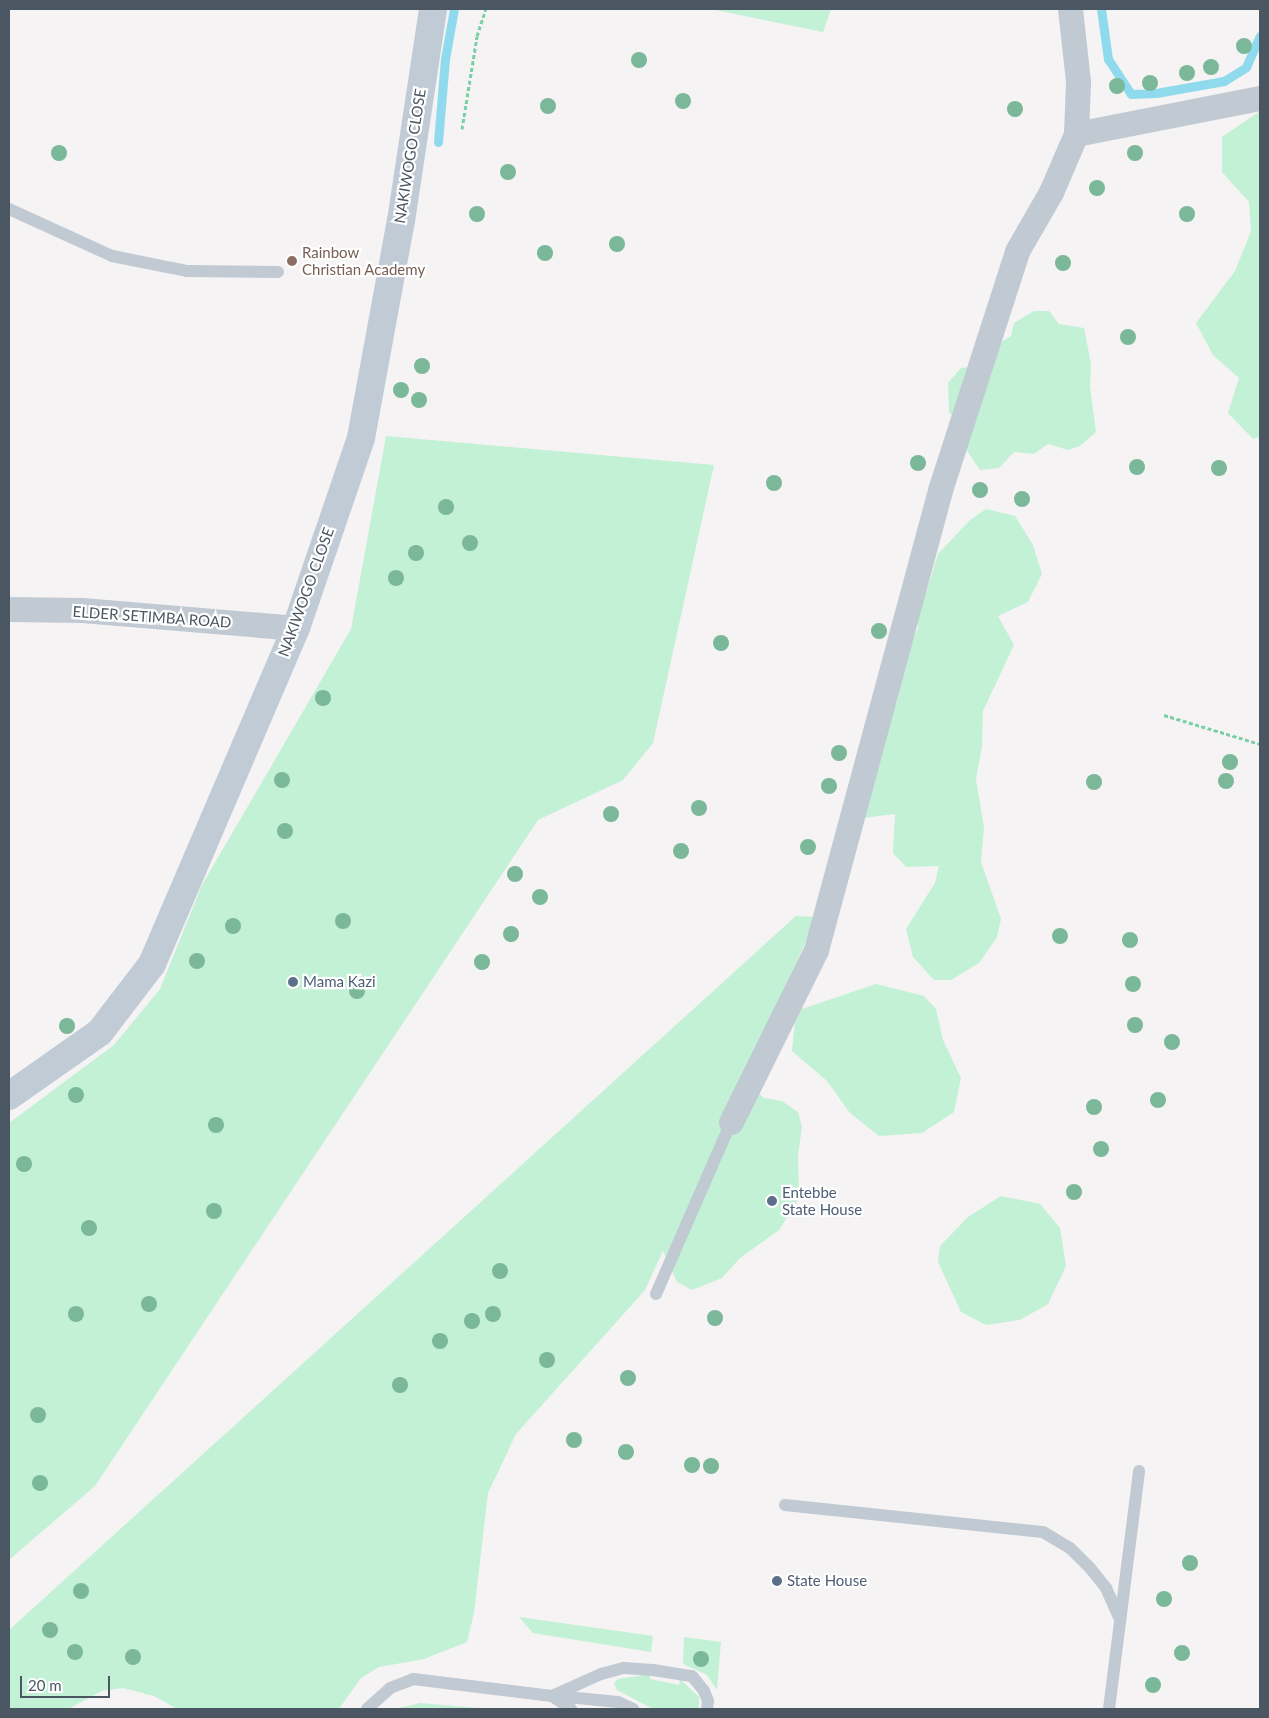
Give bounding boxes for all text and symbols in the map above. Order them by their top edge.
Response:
street label: NAKIWOGO CLOSE [390,87,430,225]
place label: Rainbow Christian Academy [302,243,426,278]
marker: Rainbow Christian Academy [286,255,298,267]
street label: NAKIWOGO CLOSE [274,525,338,659]
street label: ELDER SETIMBA ROAD [72,602,232,632]
place label: Mama Kazi [303,973,376,991]
marker: Mama Kazi [287,976,299,988]
place label: Entebbe State House [782,1183,862,1218]
marker: Entebbe State House [766,1195,778,1207]
place label: State House [787,1572,867,1590]
marker: State House [771,1575,783,1587]
scale bar [22,1666,112,1698]
text: 20 m [28,1676,62,1694]

